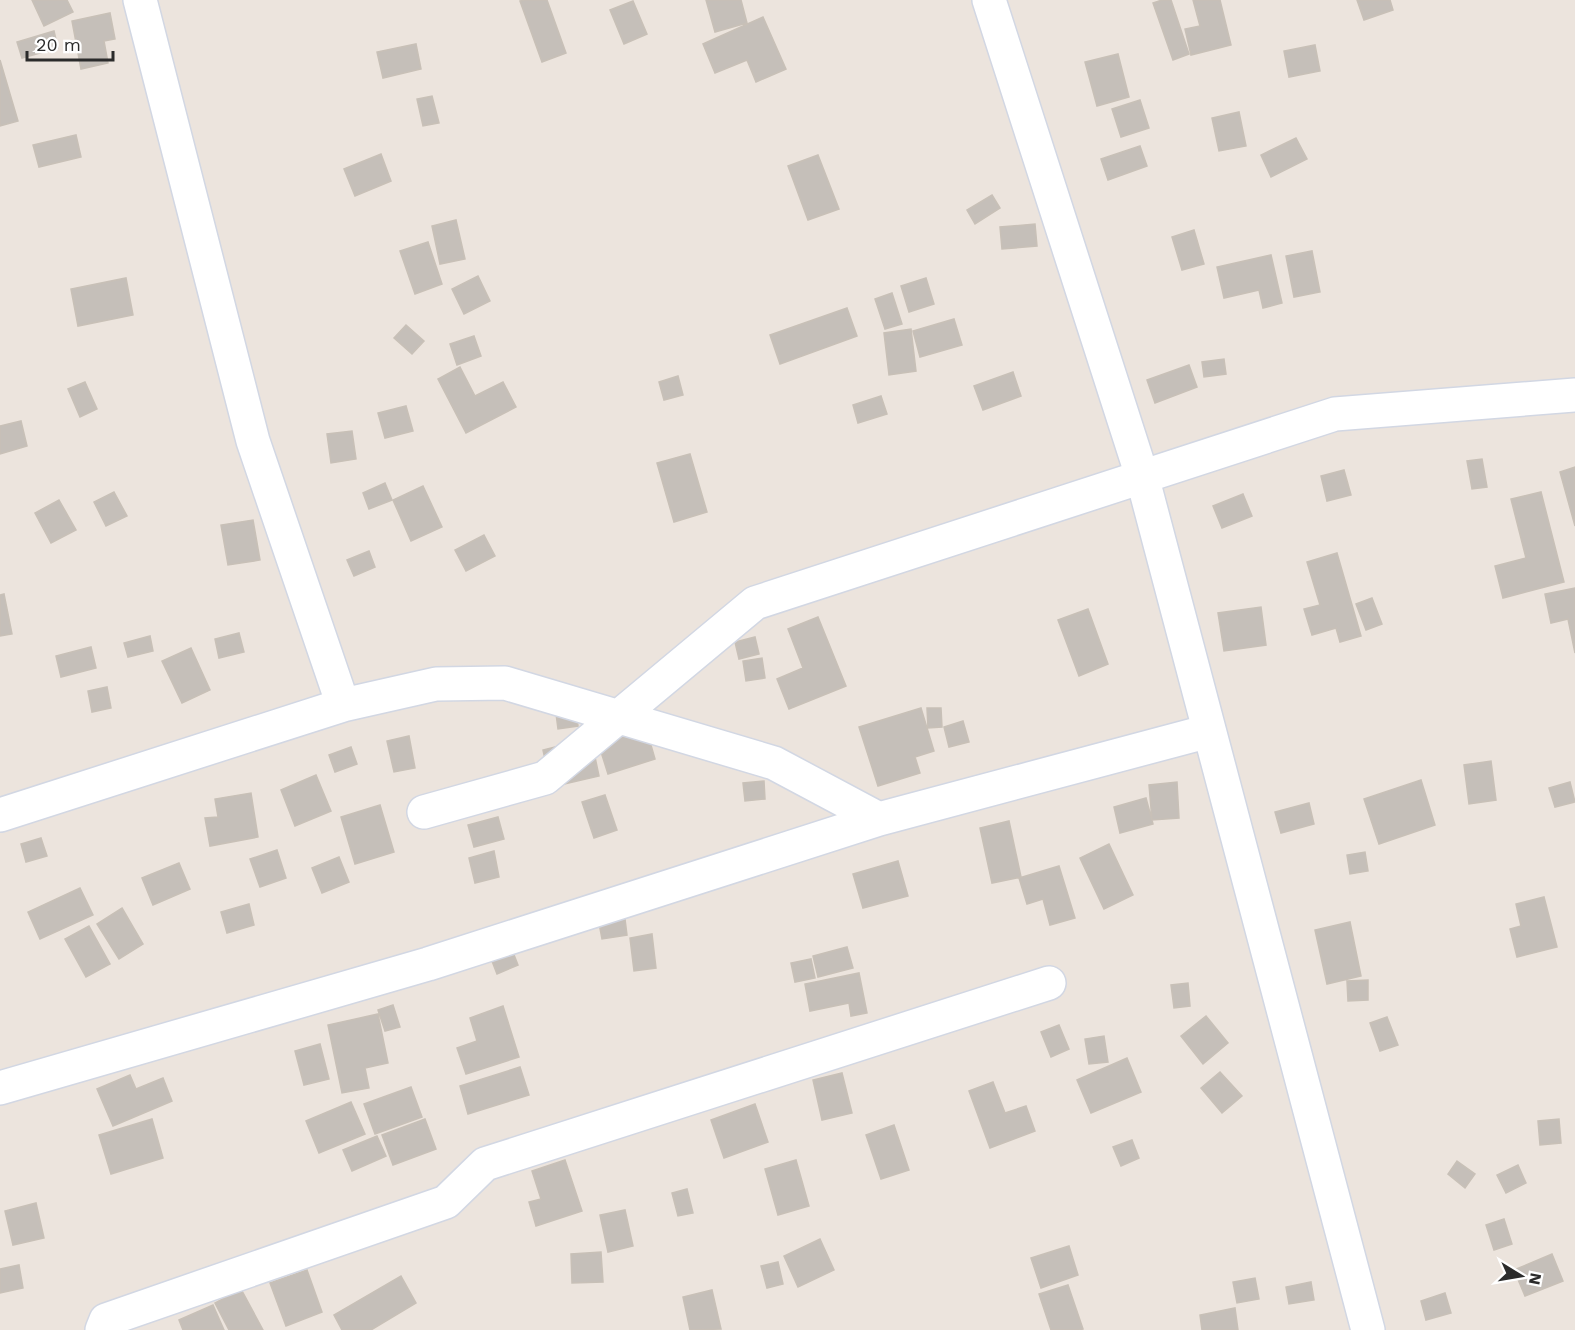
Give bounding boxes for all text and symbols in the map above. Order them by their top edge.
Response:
scale bar [27,24,112,62]
text: 20 m [36,34,81,55]
north arrow [1491,1246,1551,1306]
text: N [1525,1271,1546,1286]

